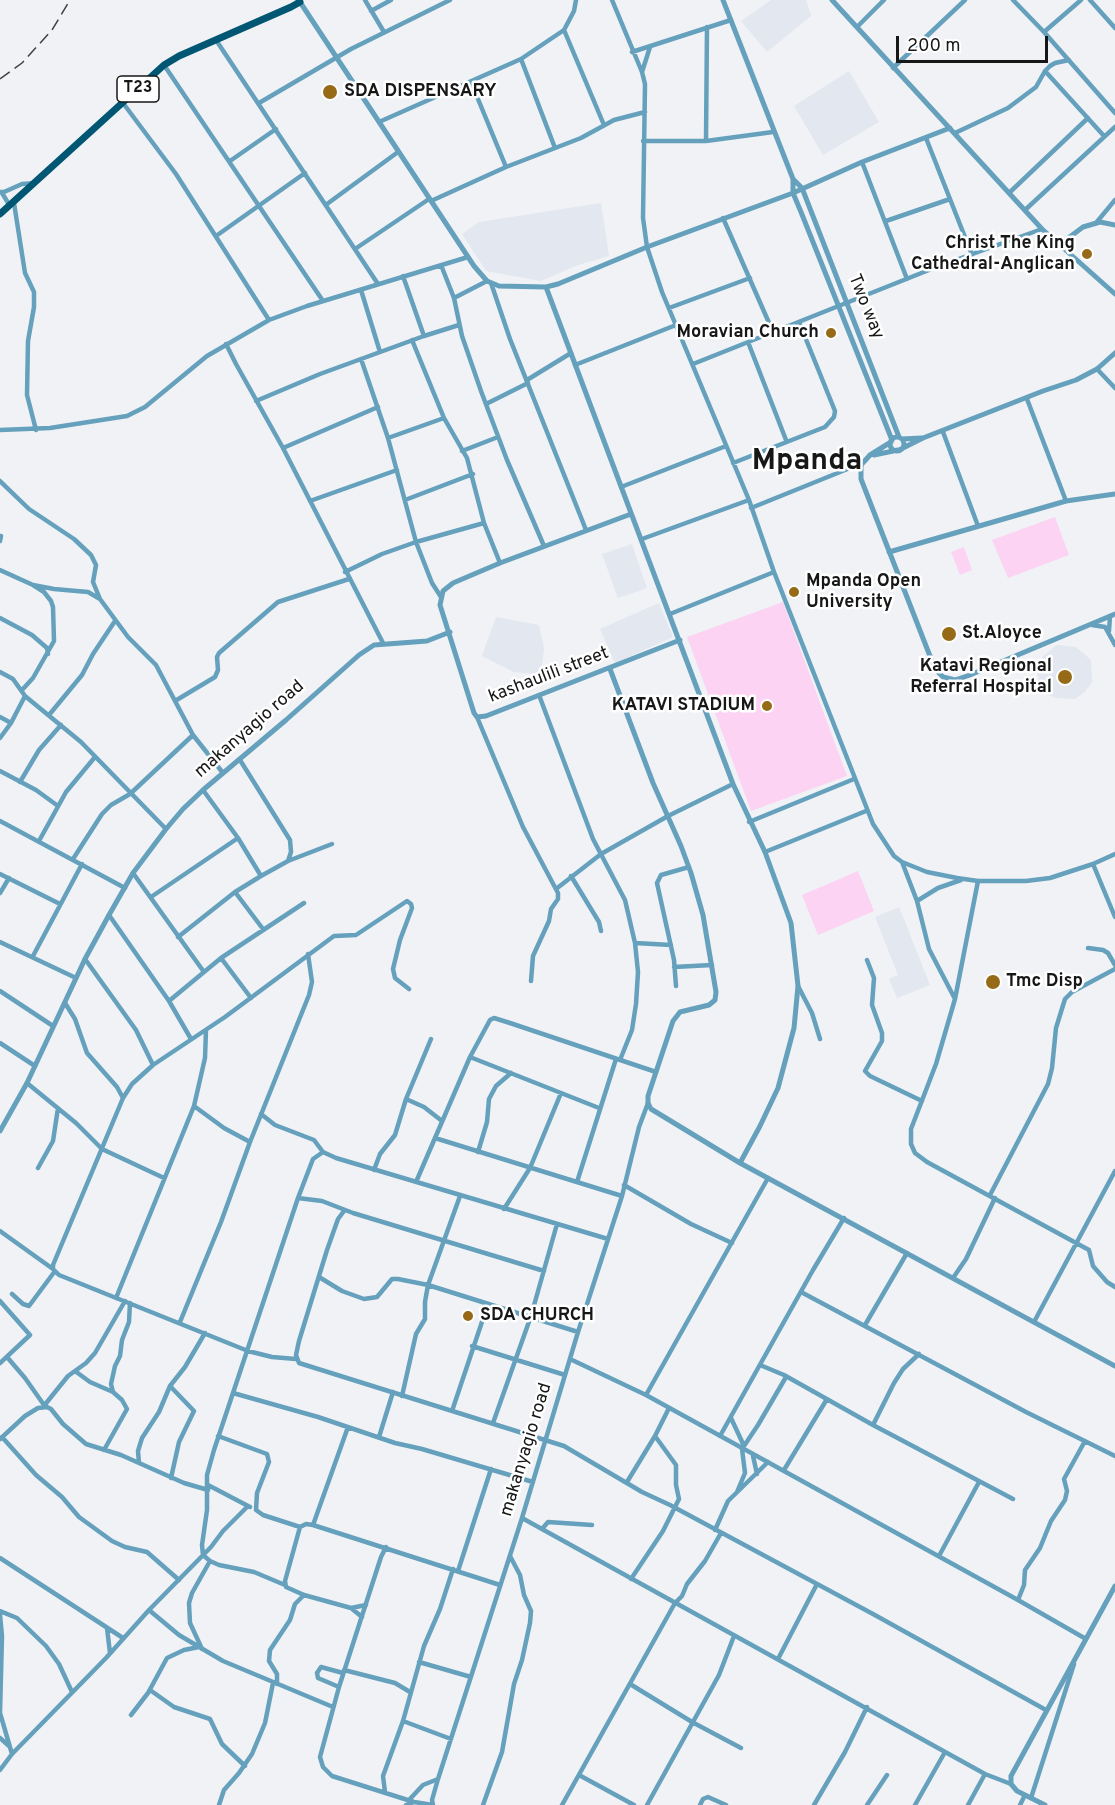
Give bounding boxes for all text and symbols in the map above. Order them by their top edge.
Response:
scale bar [899,24,1050,62]
text: 200 m [907,35,960,58]
road number: T23 [117,76,159,102]
place label: SDA DISPENSARY [344,81,497,103]
marker: SDA DISPENSARY [321,83,339,101]
place label: Christ The King Cathedral-Anglican [911,233,1075,276]
marker: Christ The King Cathedral-Anglican [1080,247,1094,261]
street label: Two way [842,271,888,343]
place label: Moravian Church [677,322,819,344]
marker: Moravian Church [824,326,838,340]
district label: Mpanda [752,445,862,481]
place label: Mpanda Open University [806,571,921,614]
marker: Mpanda Open University [787,585,801,599]
place label: St.Aloyce [962,623,1042,645]
marker: St.Aloyce [940,625,958,643]
street label: kashaulili street [486,643,612,709]
place label: Katavi Regional Referral Hospital [910,656,1052,698]
marker: Katavi Regional Referral Hospital [1056,668,1074,686]
street label: makanyagio road [191,676,309,784]
place label: KATAVI STADIUM [612,695,755,717]
marker: KATAVI STADIUM [760,699,774,713]
place label: Tmc Disp [1006,971,1083,993]
marker: Tmc Disp [984,973,1002,991]
place label: SDA CHURCH [480,1305,594,1327]
marker: SDA CHURCH [461,1309,475,1323]
street label: makanyagio road [496,1381,558,1519]

